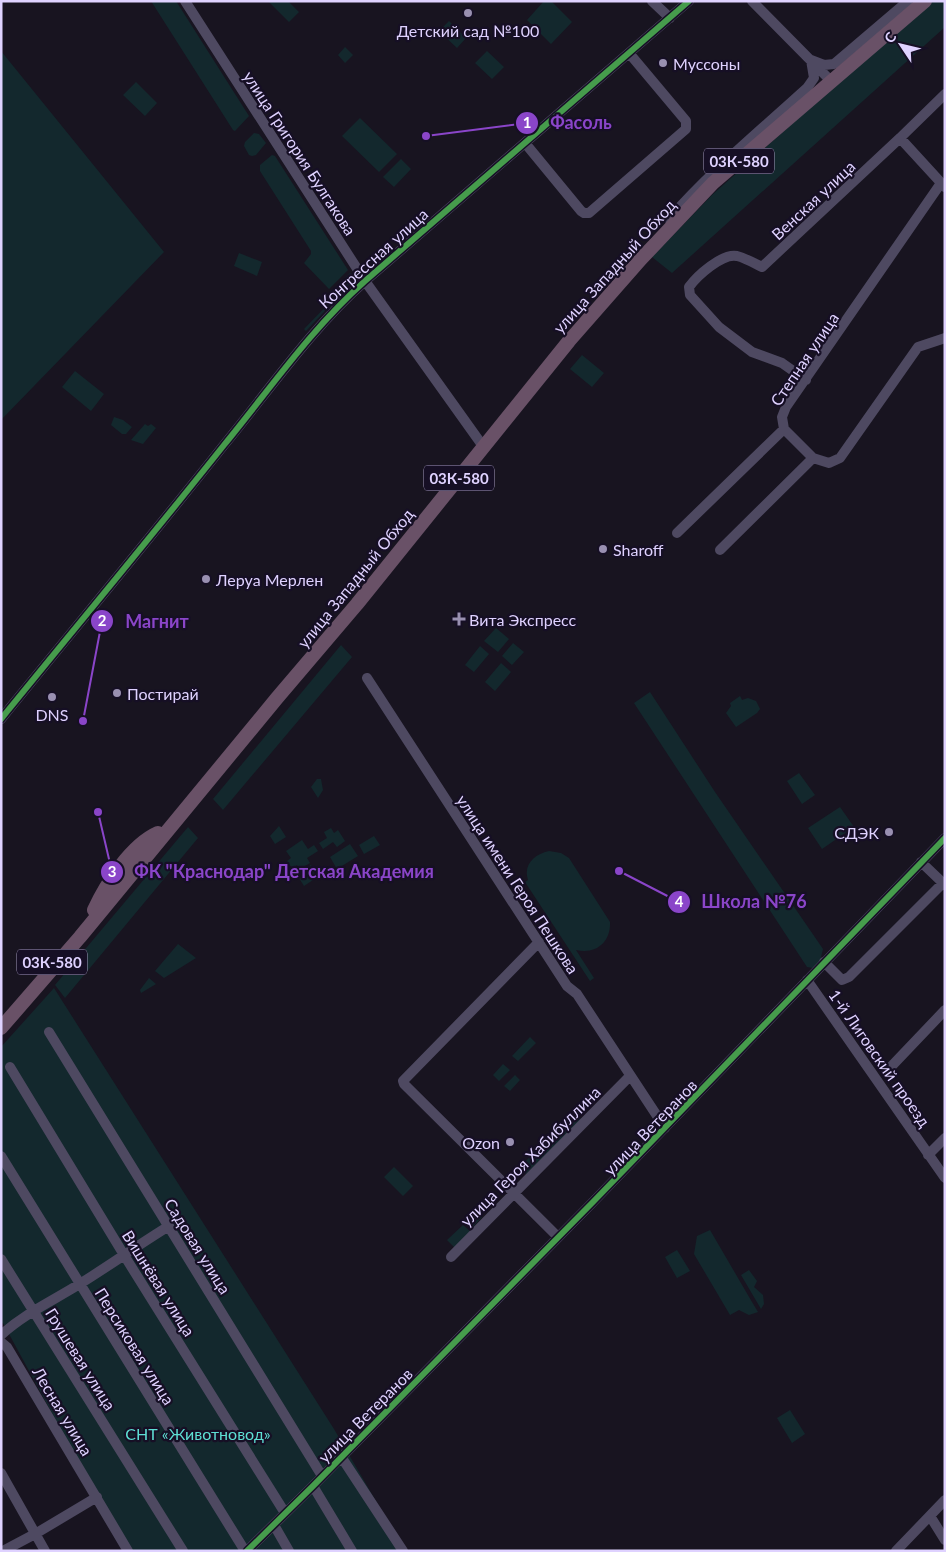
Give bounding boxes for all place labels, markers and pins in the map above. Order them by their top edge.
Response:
marker: Детский сад №100 [462,7,474,19]
place label: Детский сад №100 [397,21,539,40]
place label: Муссоны [673,54,740,73]
marker: Муссоны [657,57,669,69]
callout: Фасоль [515,107,621,140]
place label: Sharoff [613,540,664,559]
marker: Sharoff [597,543,609,555]
place label: Леруа Мерлен [215,570,323,589]
marker: Леруа Мерлен [200,573,212,585]
callout: Магнит [90,605,198,638]
place label: Вита Экспресс [469,610,577,629]
marker: Вита Экспресс [453,613,465,625]
place label: Постирай [127,684,199,703]
marker: Постирай [111,687,123,699]
marker: DNS [46,691,58,703]
place label: DNS [35,705,69,724]
place label: СДЭК [834,823,879,842]
marker: СДЭК [883,826,895,838]
callout: ФК "Краснодар" Детская Академия [99,855,444,888]
callout: Школа №76 [666,885,816,918]
place label: Ozon [462,1133,500,1152]
marker: Ozon [504,1136,516,1148]

